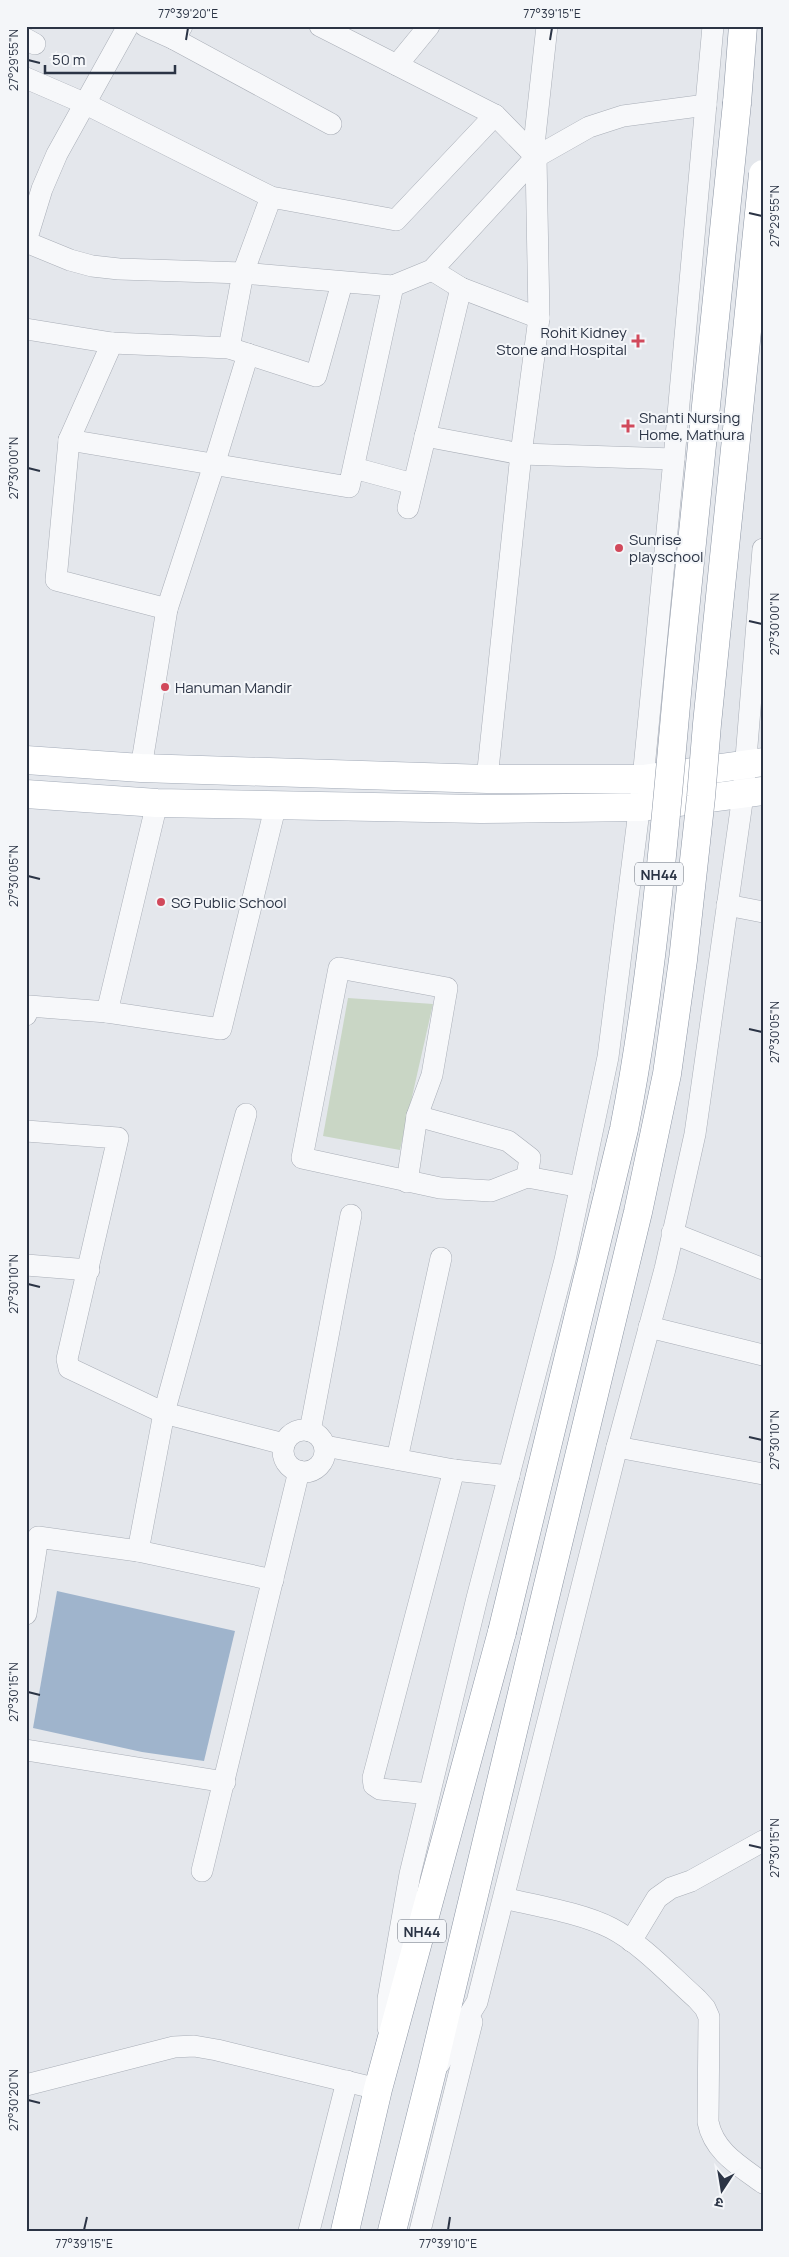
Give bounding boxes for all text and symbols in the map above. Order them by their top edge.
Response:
text: 77°39'20"E [158,5,218,22]
text: 77°39'15"E [523,5,581,22]
text: 27°29'55"N [5,29,22,91]
scale bar [45,42,175,74]
text: 50 m [52,49,86,70]
text: 27°29'55"N [766,185,783,247]
place label: Rohit Kidney Stone and Hospital [496,322,627,360]
marker: Rohit Kidney Stone and Hospital [631,334,645,348]
place label: Shanti Nursing Home, Mathura [639,407,744,445]
marker: Shanti Nursing Home, Mathura [621,419,635,433]
text: 27°30'00"N [5,437,22,499]
place label: Sunrise playschool [629,529,704,567]
marker: Sunrise playschool [613,542,625,554]
text: 27°30'00"N [766,593,783,655]
place label: Hanuman Mandir [175,677,293,698]
marker: Hanuman Mandir [159,681,171,693]
text: 27°30'05"N [5,845,22,907]
road number: NH44 [635,862,683,886]
place label: SG Public School [171,892,287,913]
marker: SG Public School [155,896,167,908]
text: 27°30'05"N [766,1001,783,1063]
text: 27°30'10"N [5,1254,22,1314]
text: 27°30'10"N [766,1410,783,1470]
text: 27°30'15"N [5,1662,22,1722]
text: 27°30'15"N [766,1818,783,1878]
road number: NH44 [398,1920,446,1942]
text: 27°30'20"N [5,2069,22,2131]
north arrow [696,2164,746,2214]
text: उ [712,2193,725,2213]
text: 77°39'15"E [55,2235,113,2252]
text: 77°39'10"E [419,2235,477,2252]

